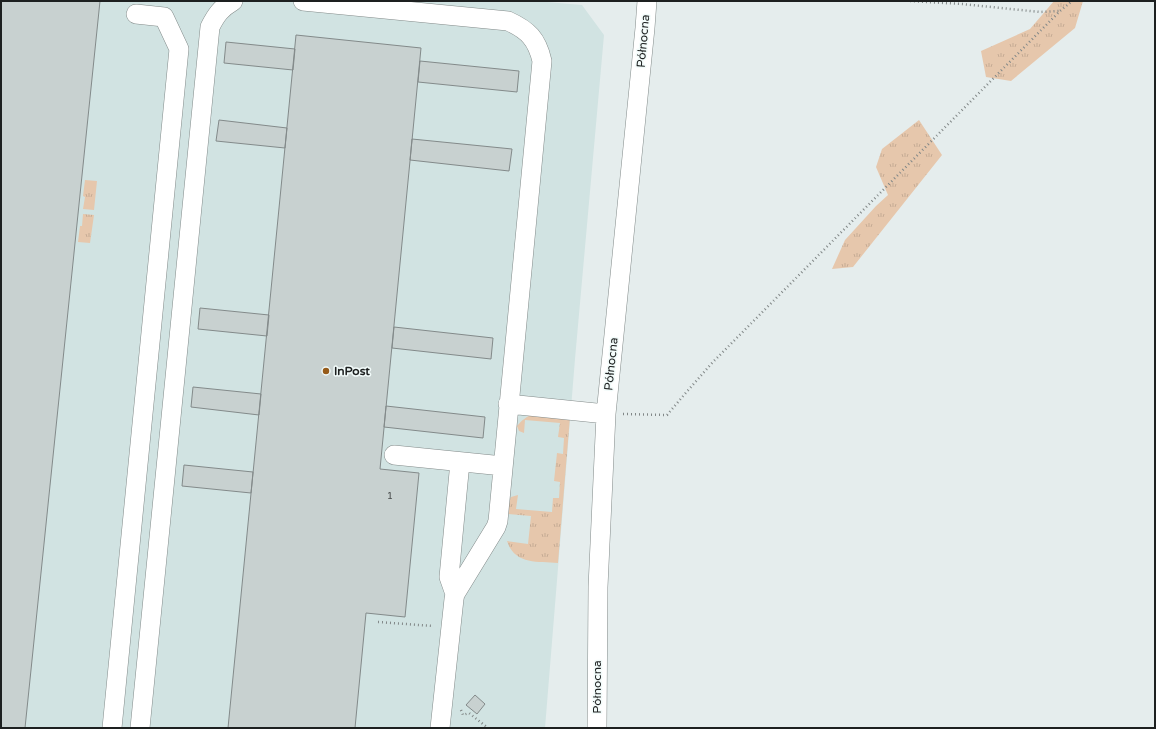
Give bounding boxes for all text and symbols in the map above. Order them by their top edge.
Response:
street label: Północna [634,14,652,68]
street label: Północna [601,337,621,391]
place label: InPost [334,364,370,378]
marker: InPost [321,366,331,376]
house number: 1 [387,490,393,502]
street label: Północna [590,660,604,714]

